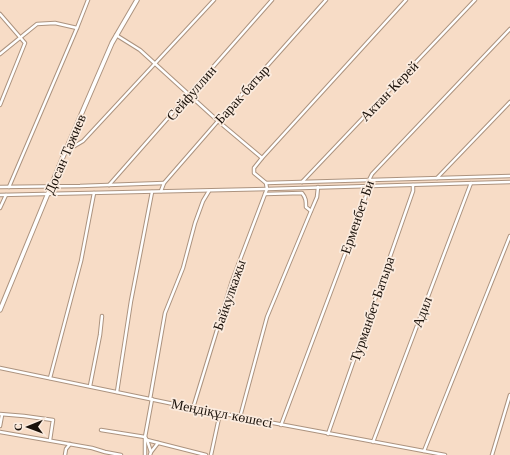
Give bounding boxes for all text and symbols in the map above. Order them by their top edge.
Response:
street label: Актан Керей [356,57,422,125]
street label: Сейфуллин [162,61,220,124]
street label: Барак батыр [211,61,273,127]
street label: Досан Тажиев [40,111,90,197]
street label: Ерменбет Би [336,177,378,256]
street label: Турманбет Батыра [346,253,399,364]
street label: Байкулкажы [209,257,250,333]
street label: Адил [408,294,436,330]
street label: Меңдіқұл көшесі [170,394,274,432]
north arrow [8,407,48,447]
text: С [11,423,25,431]

